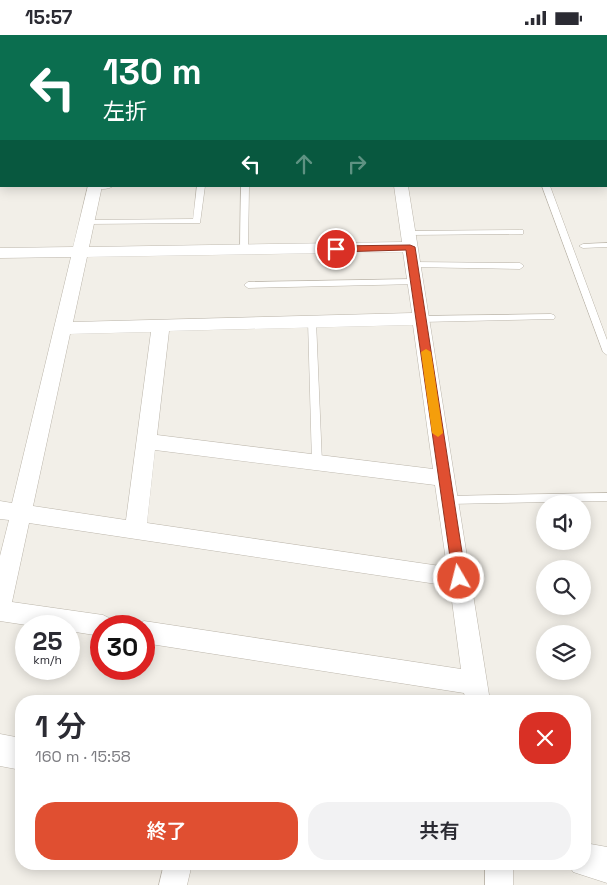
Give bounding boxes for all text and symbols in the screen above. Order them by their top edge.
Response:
text: 15:57 [25,5,72,30]
text: 130 m [103,50,202,94]
icon: left [20,55,85,120]
text: 左折 [103,97,147,125]
icon: left [237,150,265,178]
icon: ahead [290,150,318,178]
icon: right [343,150,371,178]
pin [315,228,357,270]
icon: arrive [322,235,350,263]
map controls [536,495,591,680]
button: sound [536,495,591,550]
position arrow [432,551,484,603]
button: search [536,560,591,615]
speed limit sign: 30 [90,615,155,680]
text: 25 [33,625,62,657]
button: layers [536,625,591,680]
text: km/h [33,652,62,668]
text: 1 分 [35,707,86,746]
button: close [519,712,571,764]
text: 160 m · 15:58 [35,746,131,767]
button: 終了 [35,802,298,860]
button: 共有 [308,802,571,860]

